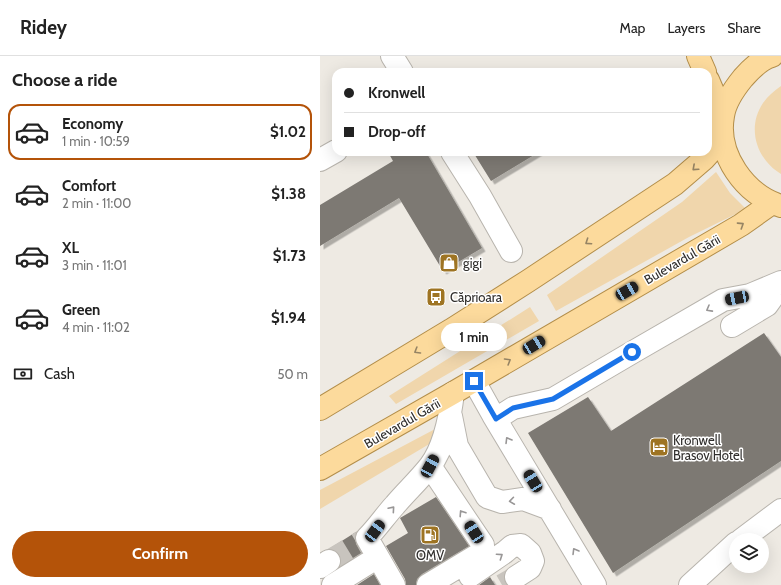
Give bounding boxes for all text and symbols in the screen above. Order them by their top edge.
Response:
text: Ridey [20,16,67,39]
text: Map [620,19,645,37]
text: Layers [667,19,705,37]
text: Share [727,19,761,37]
text: Choose a ride [12,69,117,91]
text: Kronwell [368,84,425,102]
icon: car [14,114,50,150]
text: Economy [62,115,123,133]
text: $1.02 [270,123,306,141]
text: Drop-off [368,123,426,141]
text: 1 min · 10:59 [62,133,130,149]
one-way arrow [692,163,700,170]
icon: car [14,176,50,212]
text: Comfort [62,177,116,195]
text: $1.38 [271,185,306,203]
text: 2 min · 11:00 [62,195,131,211]
one-way arrow [737,222,744,229]
street label: Bulevardul Gării [641,231,723,287]
one-way arrow [585,237,592,244]
icon: car [14,238,50,274]
text: XL [62,239,79,257]
text: $1.73 [273,247,306,265]
shop icon: gigi [438,252,460,274]
place label: gigi [463,255,482,271]
text: 3 min · 11:01 [62,257,127,273]
car [614,280,640,302]
bus stop icon: Căprioara [425,286,447,308]
place label: Căprioara [450,289,503,305]
car [724,290,750,306]
icon: car [14,300,50,336]
text: Green [62,301,100,319]
one-way arrow [706,304,713,311]
text: $1.94 [271,309,306,327]
text: 4 min · 11:02 [62,319,130,335]
callout: 1 min [441,323,507,351]
text: 1 min [459,329,489,345]
car [521,334,547,356]
route start [623,343,641,361]
one-way arrow [414,346,421,353]
one-way arrow [504,358,511,366]
icon: cash [12,363,34,385]
text: Cash [44,365,75,383]
text: 50 m [278,366,308,382]
route end [465,372,483,390]
street label: Bulevardul Gării [361,395,443,451]
place label: Kronwell Brasov Hotel [673,432,743,463]
hotel icon: Kronwell Brasov Hotel [648,436,670,458]
one-way arrow [506,437,513,444]
car [419,453,441,479]
car [522,468,544,494]
one-way arrow [509,496,515,505]
one-way arrow [388,506,395,513]
one-way arrow [459,510,467,517]
car [363,518,387,544]
car [462,519,486,545]
fuel station icon: OMV [419,524,441,546]
button: Confirm [12,531,308,577]
map controls [729,533,769,573]
button: layers [729,533,769,573]
place label: OMV [416,547,444,563]
one-way arrow [573,548,580,555]
one-way arrow [496,553,503,561]

